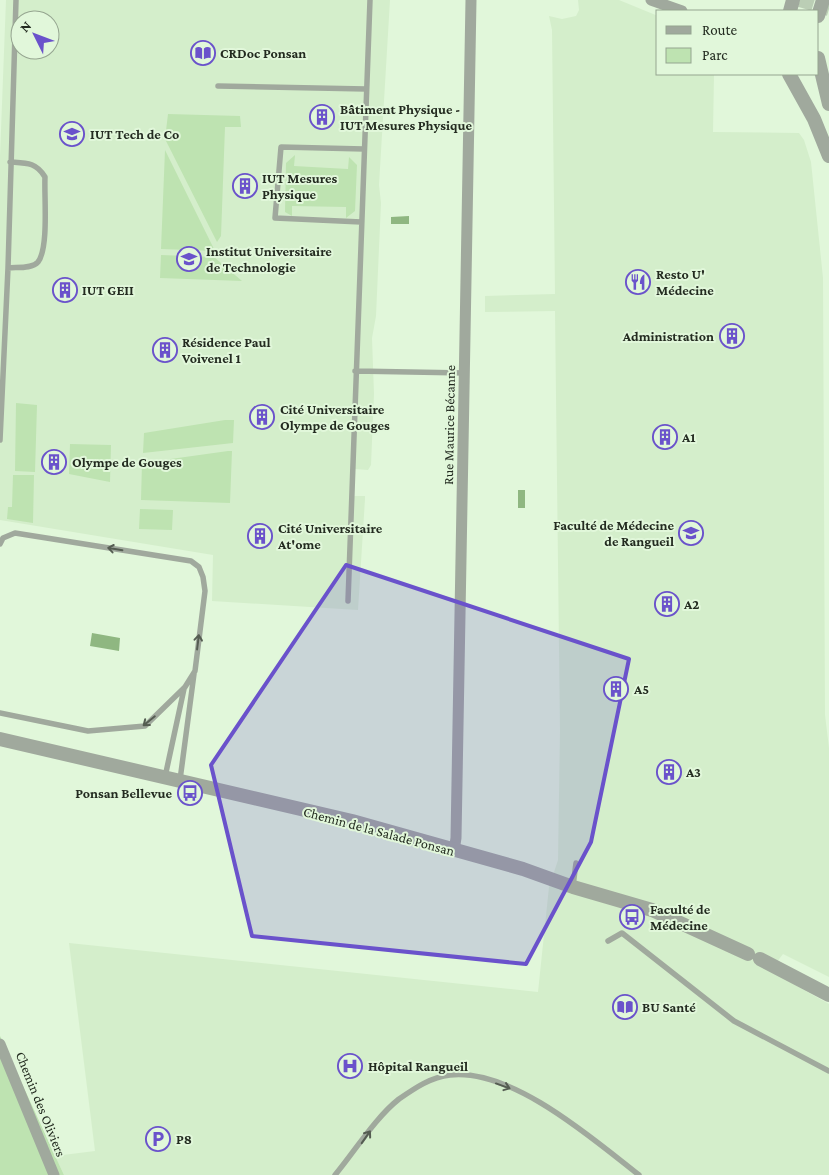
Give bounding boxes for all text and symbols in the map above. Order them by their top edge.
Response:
north arrow [10,10,60,60]
legend [656,10,819,75]
text: N [16,17,35,35]
text: Route [702,22,737,38]
library icon: CRDoc Ponsan [190,40,216,66]
place label: CRDoc Ponsan [220,45,306,61]
text: Parc [702,47,728,63]
place label: Bâtiment Physique - IUT Mesures Physique [340,101,472,133]
building icon: Bâtiment Physique - IUT Mesures Physique [309,104,335,130]
school or university icon: IUT Tech de Co [59,121,85,147]
place label: IUT Tech de Co [90,126,179,142]
place label: IUT Mesures Physique [262,170,337,202]
building icon: IUT Mesures Physique [232,173,258,199]
place label: Institut Universitaire de Technologie [206,243,332,275]
school or university icon: Institut Universitaire de Technologie [176,246,202,272]
place label: Resto U' Médecine [656,266,714,298]
restaurant icon: Resto U' Médecine [625,269,651,295]
building icon: IUT GEII [52,277,78,303]
place label: IUT GEII [82,282,134,298]
building icon: Administration [719,323,745,349]
place label: Administration [622,328,714,344]
place label: Résidence Paul Voivenel 1 [181,334,271,366]
building icon: Résidence Paul Voivenel 1 [152,337,178,363]
street label: Rue Maurice Bécanne [440,365,458,485]
place label: Cité Universitaire Olympe de Gouges [280,401,390,433]
building icon: Cité Universitaire Olympe de Gouges [249,404,275,430]
building icon: A1 [652,424,678,450]
place label: A1 [681,429,696,445]
building icon: Olympe de Gouges [41,449,67,475]
place label: Olympe de Gouges [72,454,182,470]
place label: Faculté de Médecine de Rangueil [553,517,674,549]
place label: Cité Universitaire At'ome [277,520,383,552]
school or university icon: Faculté de Médecine de Rangueil [678,520,704,546]
building icon: Cité Universitaire At'ome [247,523,273,549]
one-way arrow [108,544,124,554]
building icon: A2 [654,591,680,617]
place label: A2 [683,596,699,612]
one-way arrow [194,634,204,650]
building icon: A5 [603,676,629,702]
place label: A5 [633,681,649,697]
one-way arrow [143,715,156,726]
building icon: A3 [656,759,682,785]
place label: A3 [685,764,701,780]
bus stop icon: Ponsan Bellevue [177,780,203,806]
place label: Ponsan Bellevue [75,785,172,801]
street label: Chemin de la Salade Ponsan [302,803,457,859]
place label: Faculté de Médecine [650,901,711,933]
bus stop icon: Faculté de Médecine [619,904,645,930]
library icon: BU Santé [612,994,638,1020]
place label: BU Santé [642,999,696,1015]
street label: Chemin des Oliviers [13,1049,69,1159]
hospital icon: Hôpital Rangueil [337,1053,363,1079]
place label: Hôpital Rangueil [368,1058,468,1074]
one-way arrow [495,1082,511,1091]
parking icon: P8 [145,1126,171,1152]
one-way arrow [361,1130,371,1144]
place label: P8 [176,1131,192,1147]

